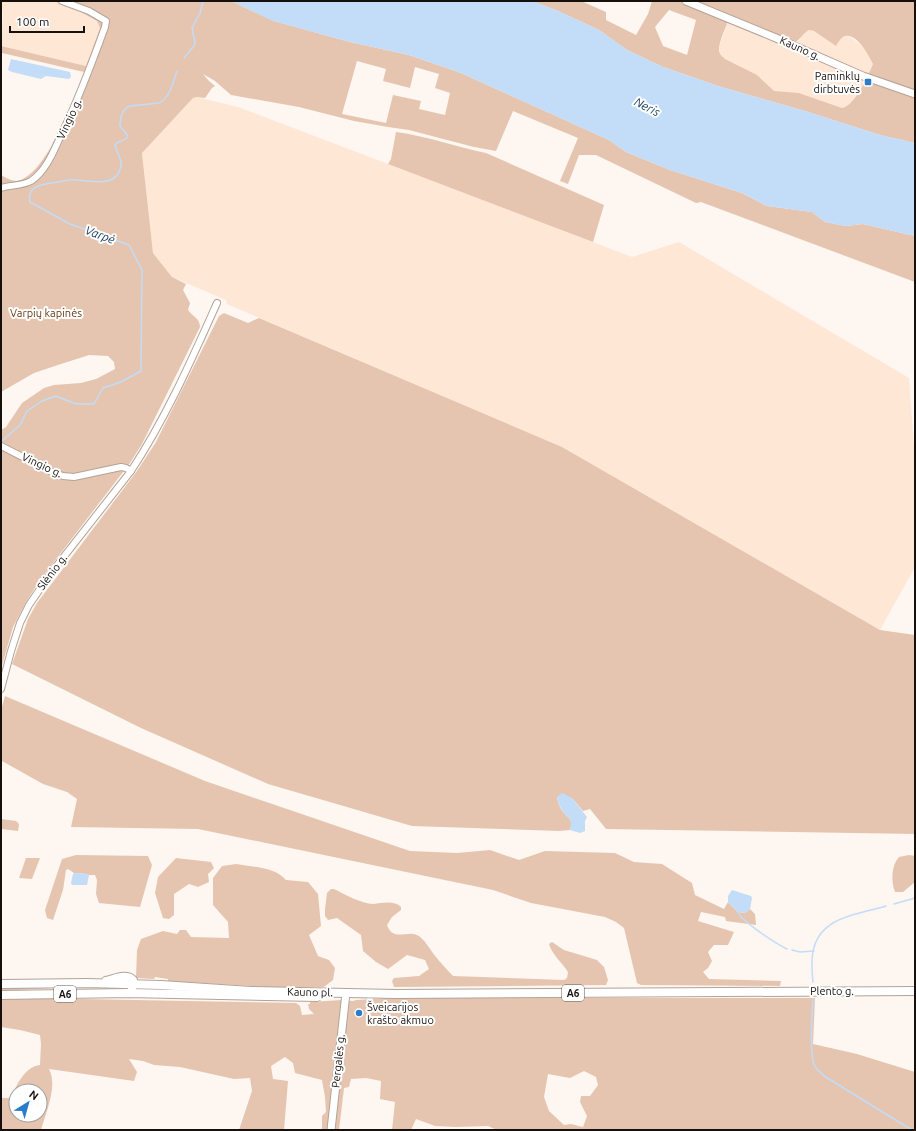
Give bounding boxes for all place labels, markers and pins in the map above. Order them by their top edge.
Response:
place label: Paminklų dirbtuvės [814,70,860,95]
marker: Paminklų dirbtuvės [863,77,873,87]
place label: Šveicarijos krašto akmuo [367,1000,434,1026]
marker: Šveicarijos krašto akmuo [354,1008,364,1018]

